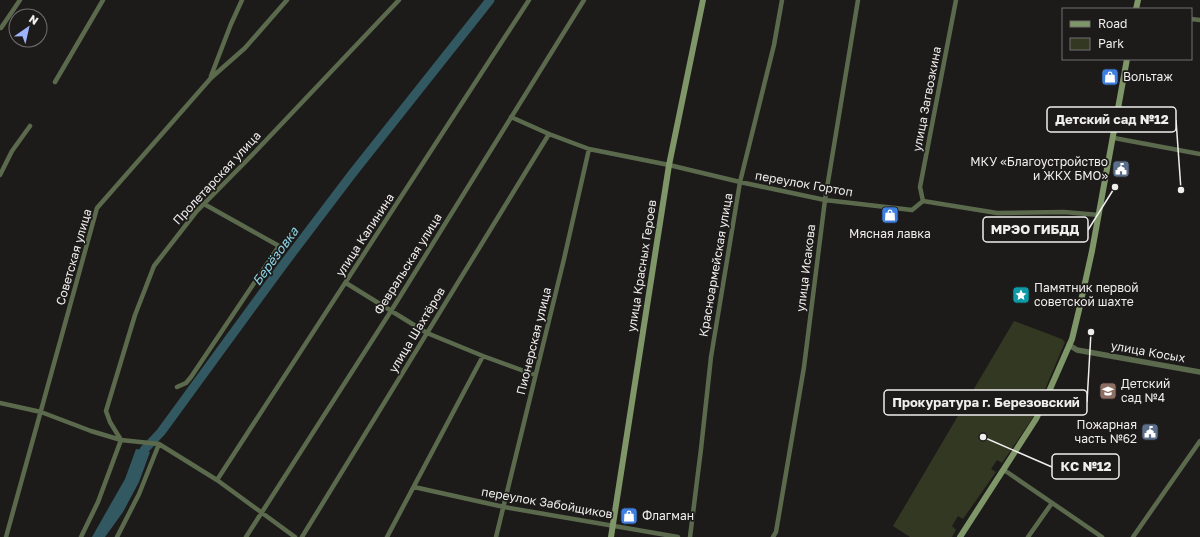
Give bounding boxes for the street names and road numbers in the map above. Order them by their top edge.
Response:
street label: улица Загвозкина [909,45,944,153]
street label: Пролетарская улица [169,128,264,227]
street label: переулок Гортоп [754,168,854,199]
street label: улица Калинина [332,190,397,279]
street label: Красноармейская улица [695,192,736,338]
street label: улица Красных Героев [624,199,659,333]
street label: Советская улица [53,207,94,307]
street label: Февральская улица [370,210,445,317]
street label: улица Исакова [793,223,818,313]
street label: улица Шахтёров [385,284,448,375]
street label: Пионерская улица [513,286,554,396]
street label: улица Косых [1110,338,1187,366]
street label: переулок Забойщиков [480,484,614,521]

